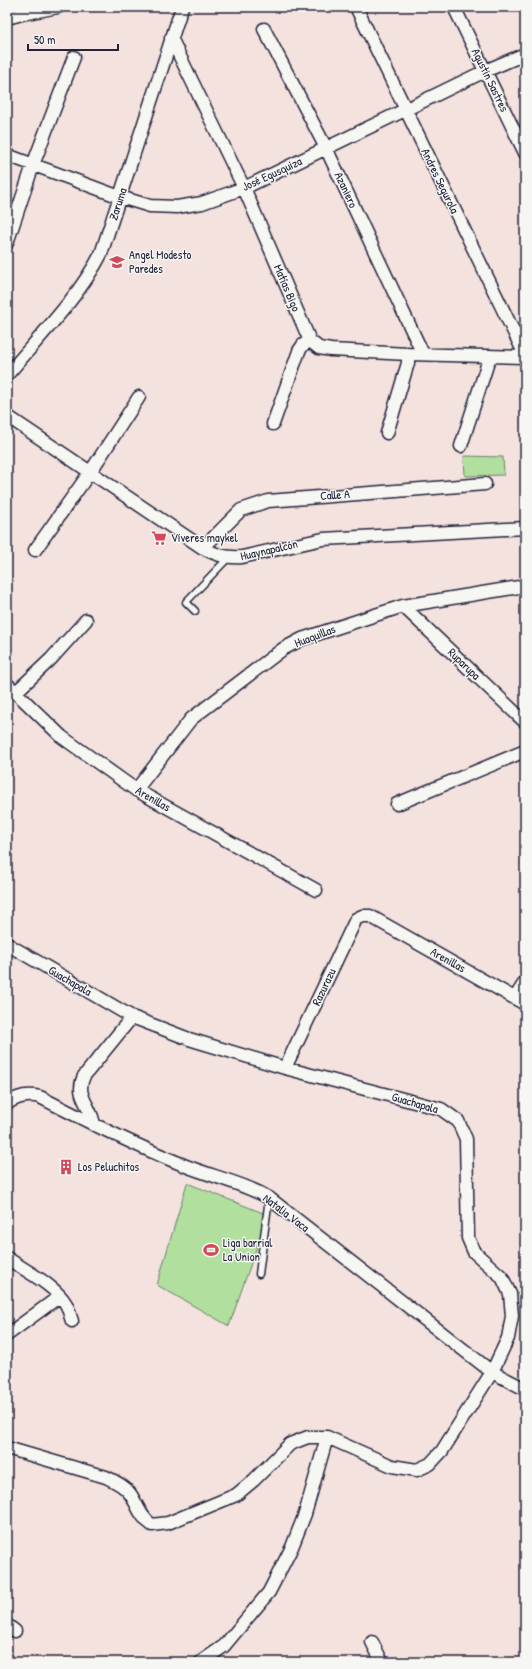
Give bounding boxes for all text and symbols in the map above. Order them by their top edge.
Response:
scale bar [28,26,118,52]
text: 50 m [34,31,55,48]
street label: Agustin Sastres [468,45,513,115]
street label: Andres Segurola [417,145,464,216]
street label: José Egusquiza [239,152,305,195]
street label: Azaniero [331,169,362,211]
street label: Zaruma [104,185,131,222]
place label: Angel Modesto Paredes [129,246,192,277]
school or university icon: Angel Modesto Paredes [108,253,126,271]
street label: Matías Bigo [270,262,305,314]
street label: Calle A [319,485,351,504]
supermarket icon: Víveres maykel [150,529,168,547]
place label: Víveres maykel [171,529,238,546]
street label: Huaynapalcón [239,535,299,564]
street label: Huaquillas [292,620,338,651]
street label: Ruparupa [444,644,485,684]
street label: Arenillas [133,782,174,816]
street label: Arenillas [428,943,469,976]
street label: Guachapala [45,961,95,1000]
street label: Razurazu [308,965,340,1008]
street label: Guachapala [390,1088,441,1117]
building icon: Los Peluchitos [57,1158,75,1176]
place label: Los Peluchitos [78,1158,140,1175]
street label: Natalia Vaca [260,1190,313,1236]
place label: Liga barrial La Union [223,1234,273,1265]
sports icon: Liga barrial La Union [202,1241,220,1259]

